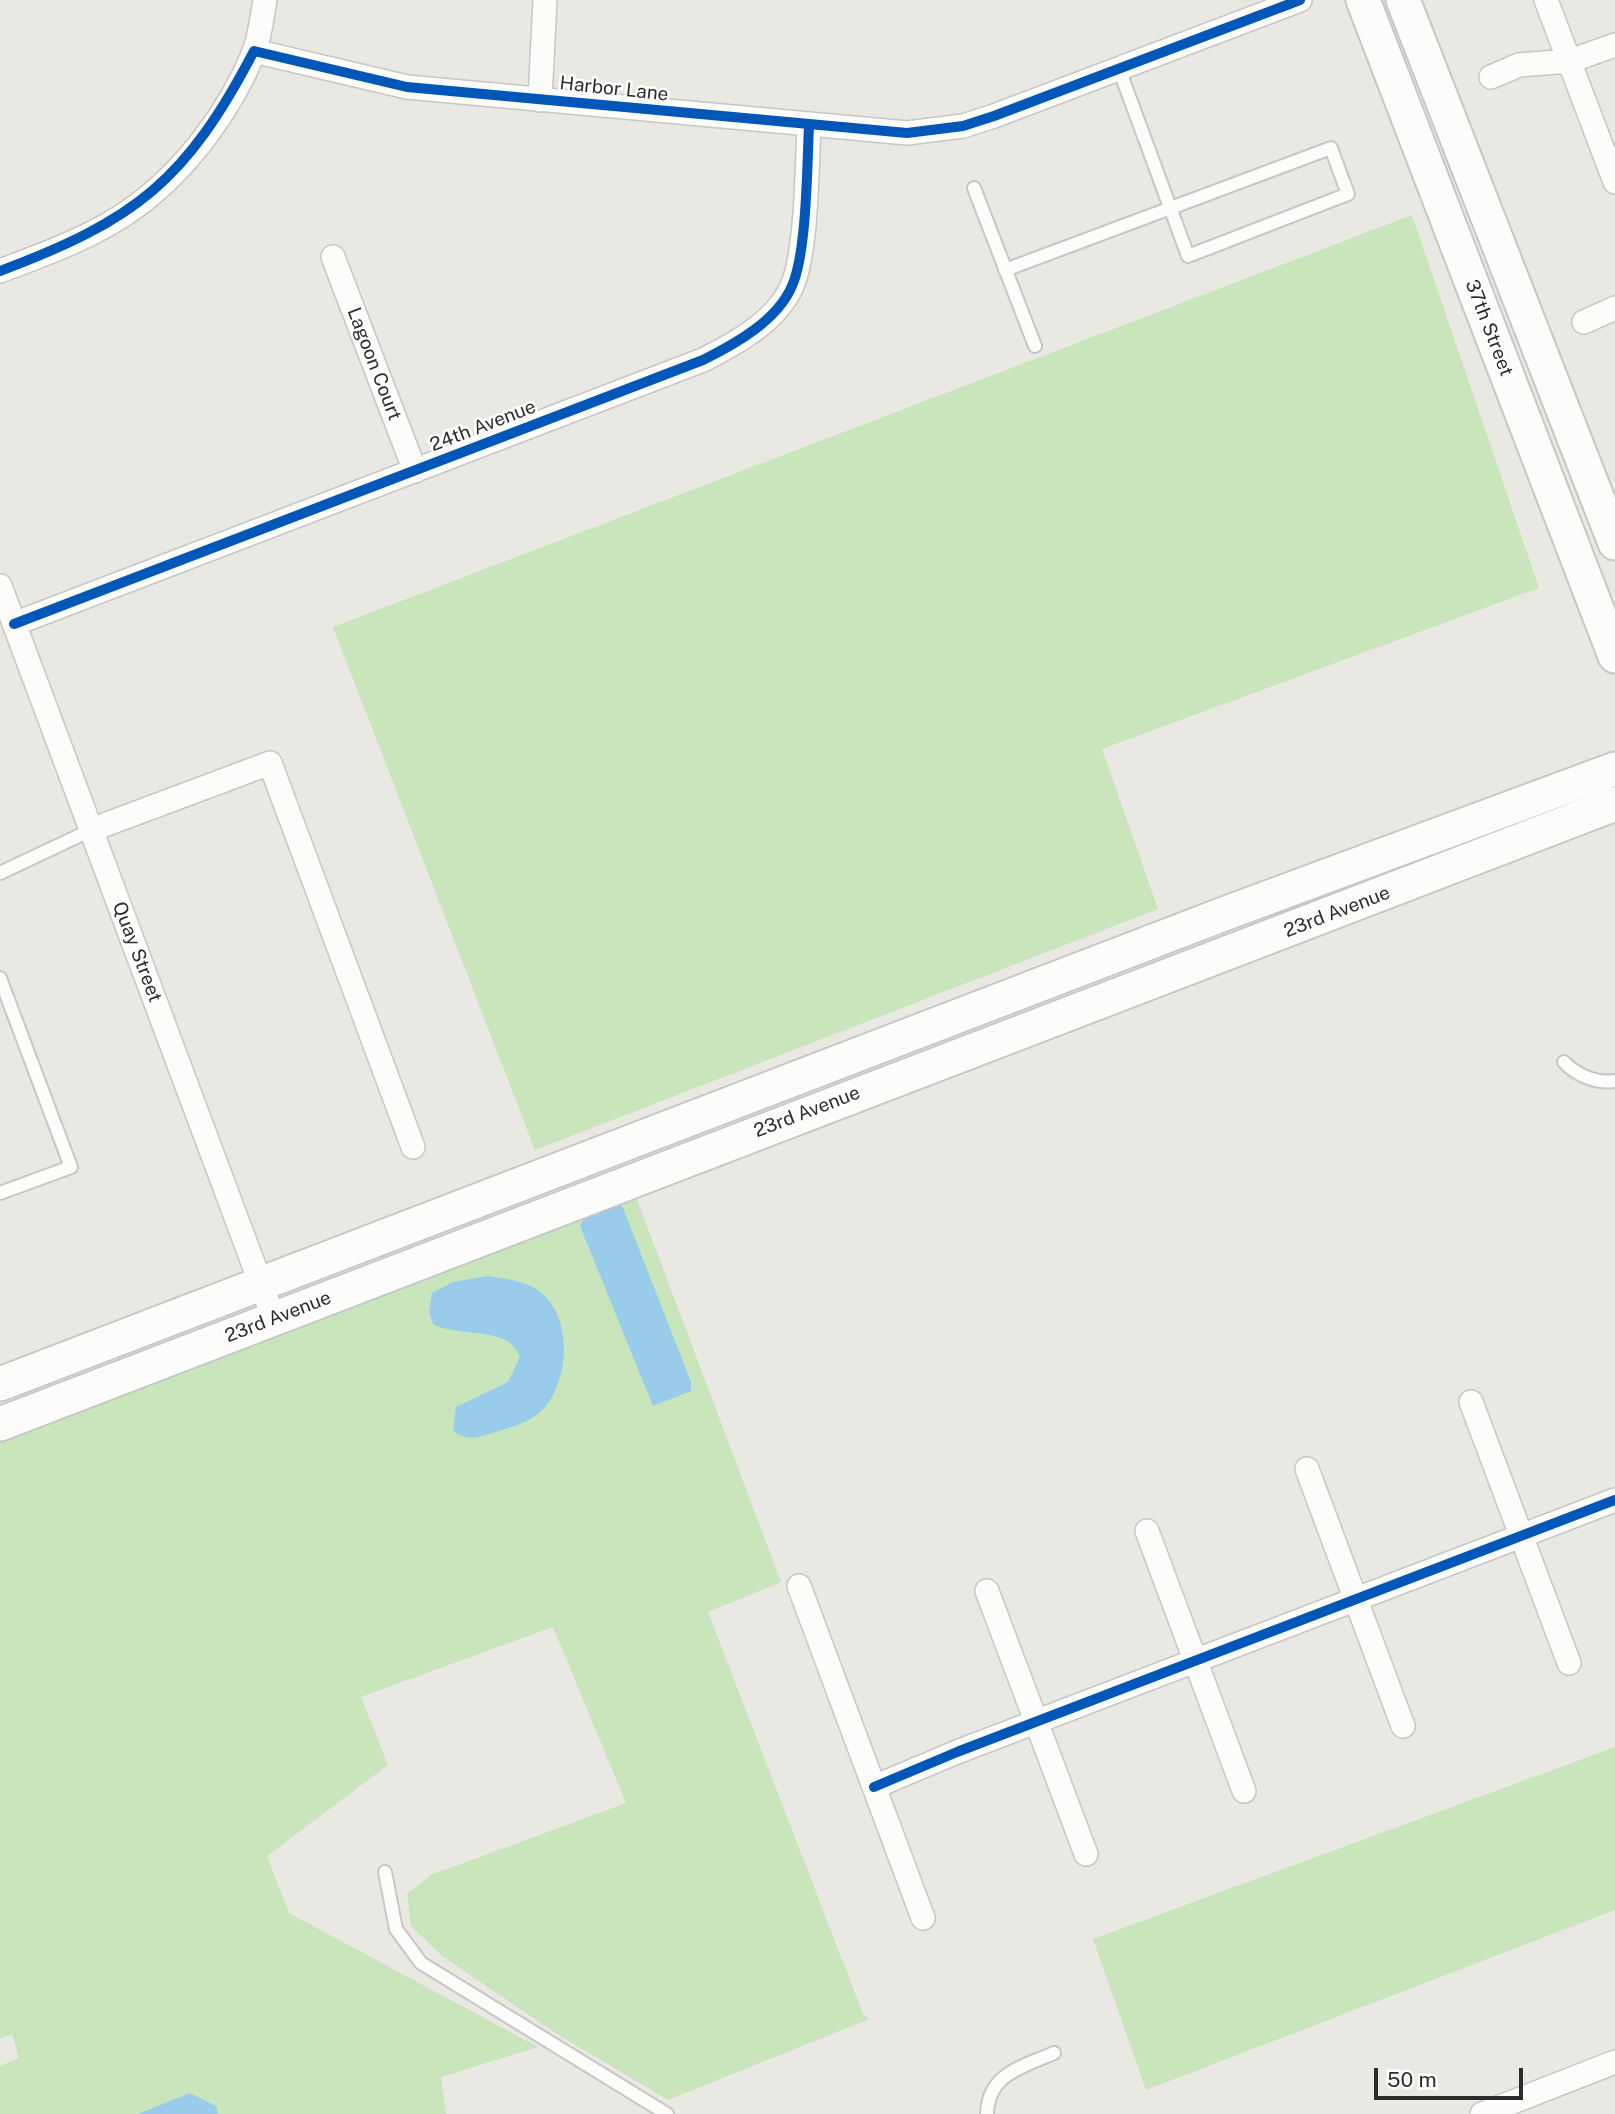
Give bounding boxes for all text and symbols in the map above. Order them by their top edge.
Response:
street label: Harbor Lane [558,72,670,106]
street label: 37th Street [1460,277,1518,379]
street label: Lagoon Court [342,304,406,424]
street label: 24th Avenue [427,395,539,457]
street label: 23rd Avenue [1281,881,1393,943]
street label: Quay Street [107,899,167,1005]
street label: 23rd Avenue [751,1081,863,1143]
street label: 23rd Avenue [222,1286,334,1348]
scale bar [1377,2054,1526,2098]
text: 50 m [1387,2067,1437,2092]

